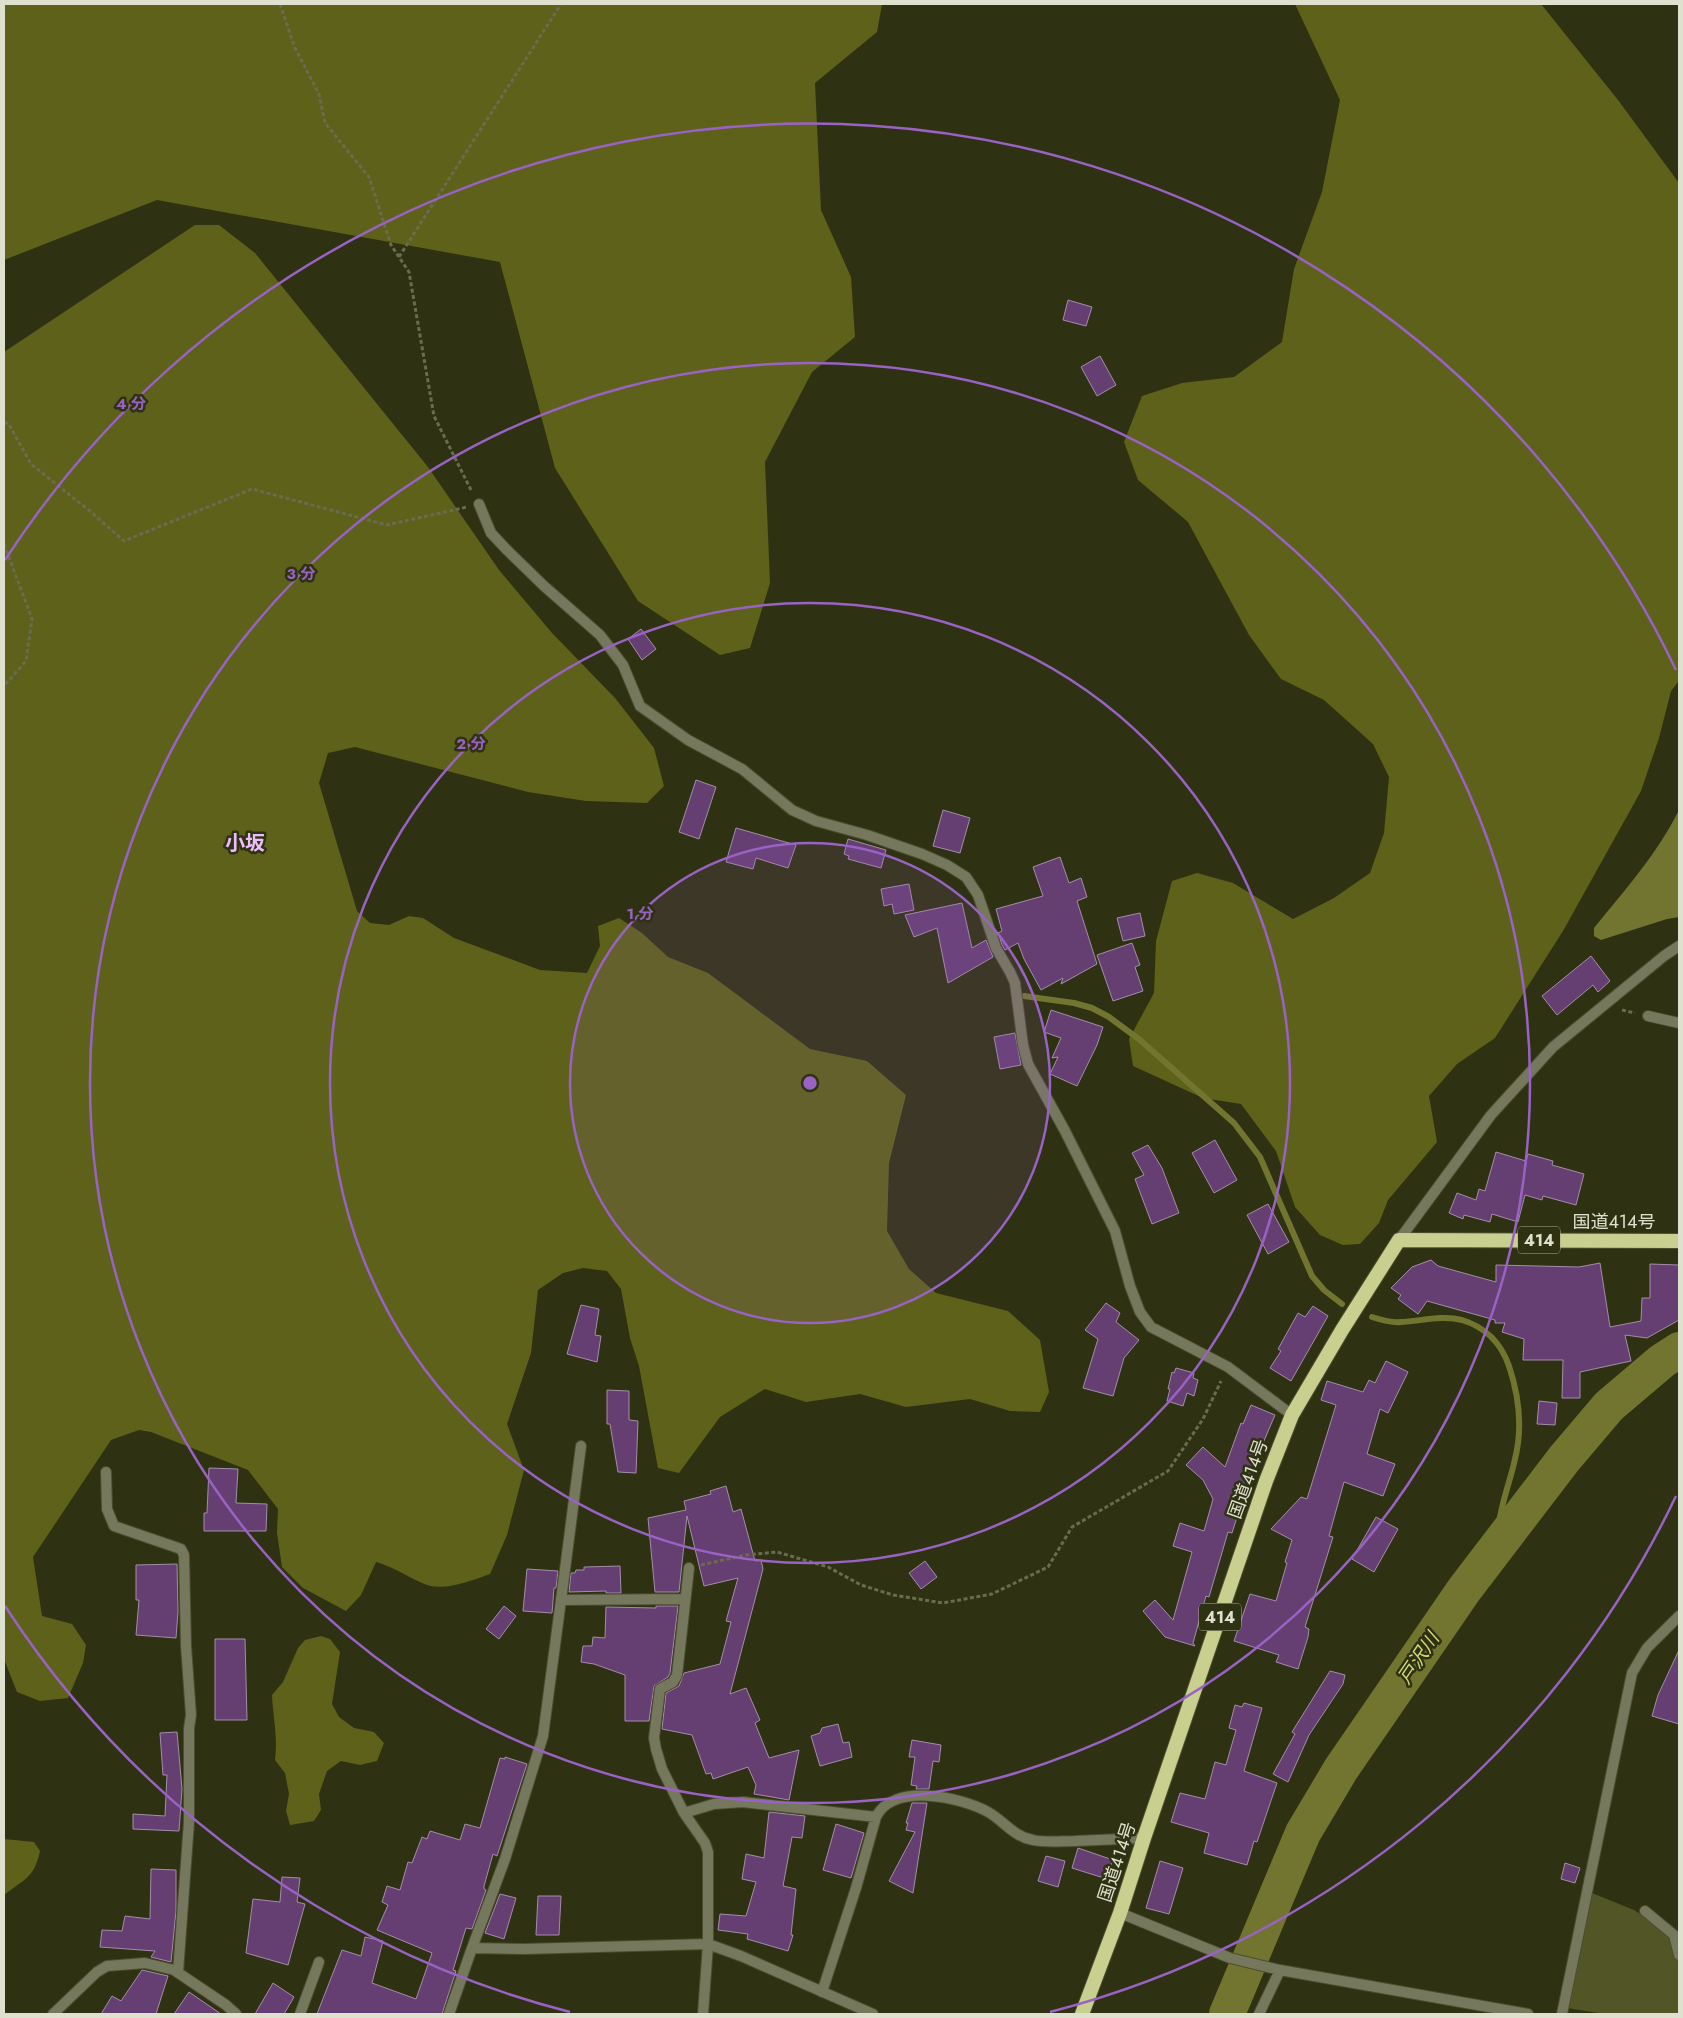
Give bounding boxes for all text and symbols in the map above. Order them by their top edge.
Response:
text: 4 分 [116,393,146,415]
text: 3 分 [287,563,315,585]
text: 2 分 [456,733,486,755]
district label: 小坂 [225,829,265,858]
text: 1 分 [626,903,654,925]
centre of rings [801,1074,819,1092]
street label: 国道414号 [1572,1209,1656,1235]
road number: 414 [1518,1226,1560,1254]
street label: 国道414号 [1222,1436,1274,1522]
road number: 414 [1199,1604,1241,1630]
water label: 戸沢川 [1391,1625,1447,1689]
street label: 国道414号 [1092,1818,1142,1906]

